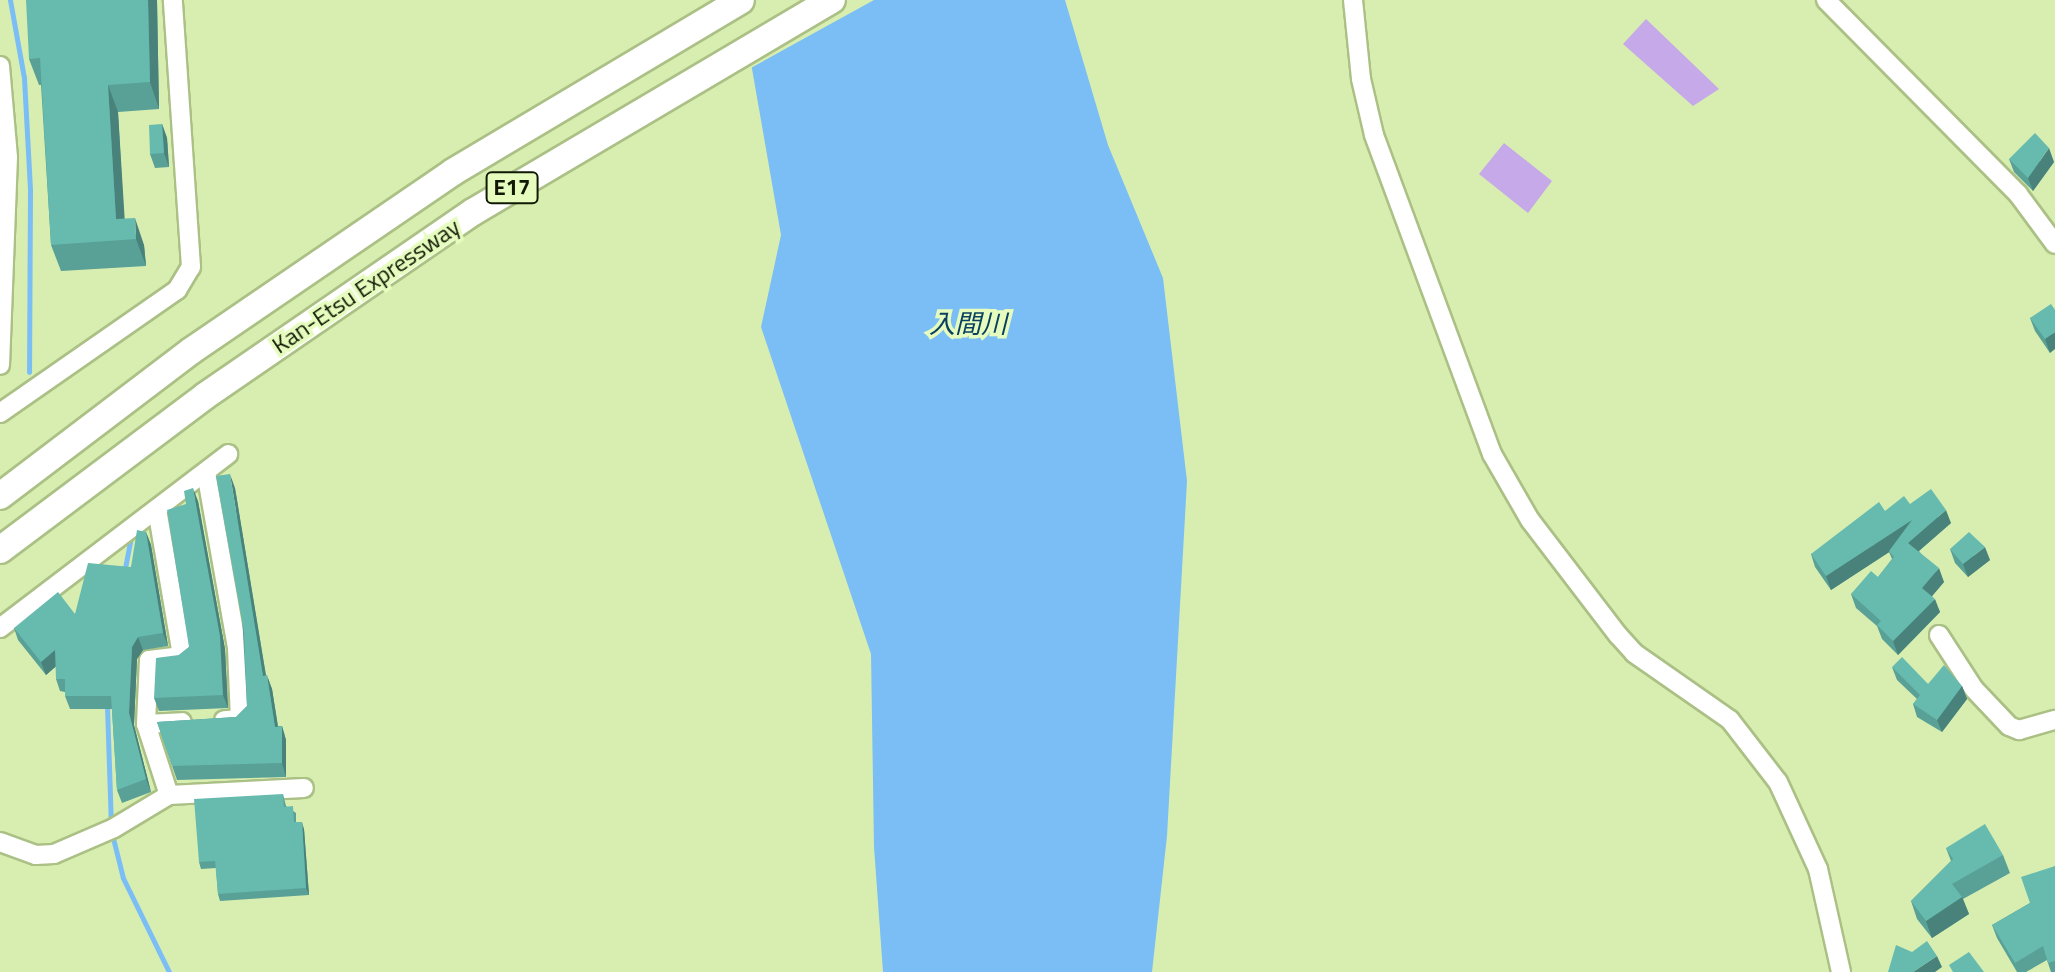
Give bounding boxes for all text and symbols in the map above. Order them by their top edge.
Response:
road number: E17 [484,170,540,206]
street label: Kan-Etsu Expressway [266,212,466,360]
water label: 入間川 [929,308,1007,340]

